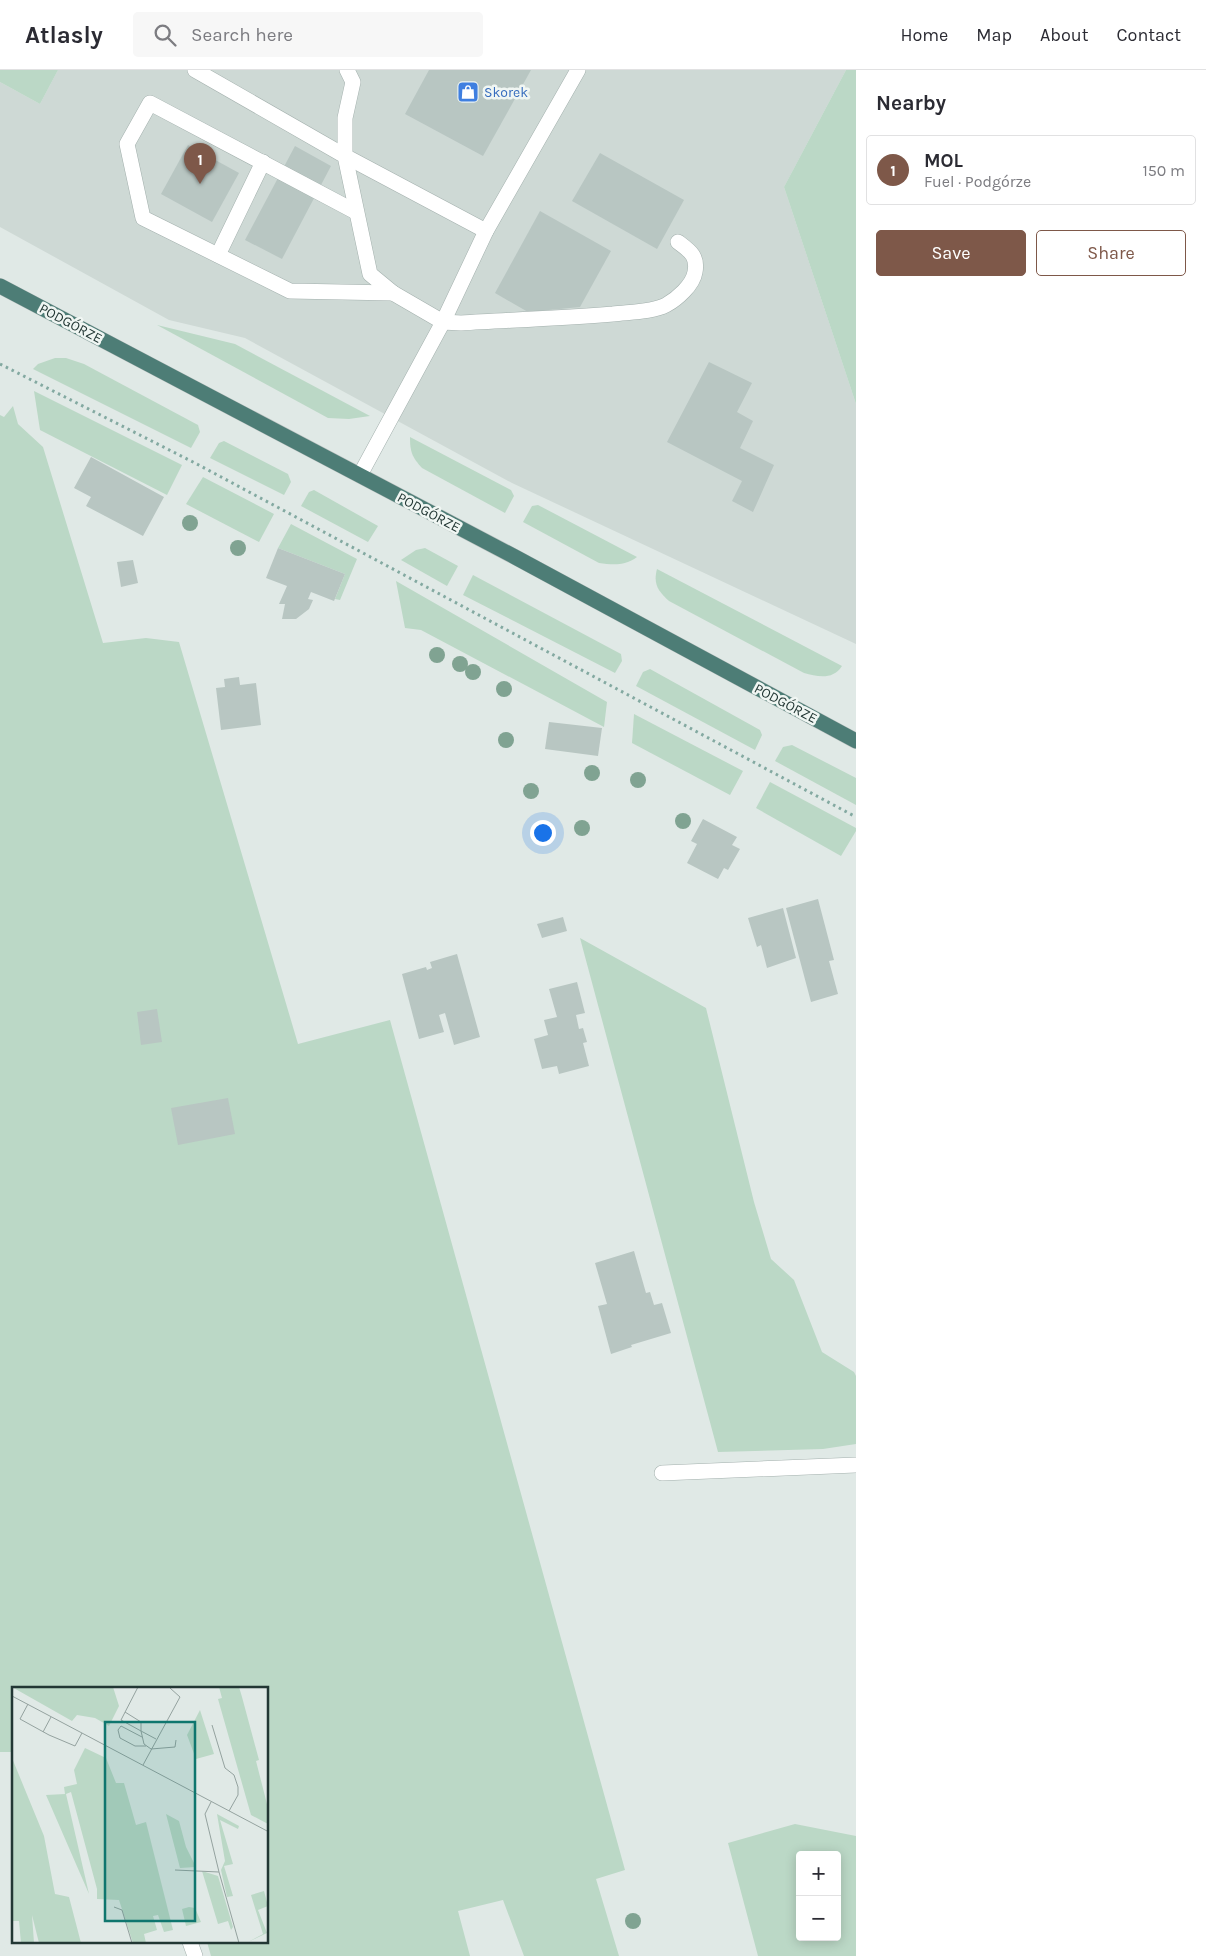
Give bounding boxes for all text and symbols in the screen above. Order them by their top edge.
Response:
search box [133,12,483,57]
text: Atlasly [25,21,103,49]
icon: search [151,21,179,49]
text: Search here [191,24,293,46]
text: Home [900,24,948,46]
text: Map [976,24,1012,46]
text: About [1040,24,1089,46]
text: Contact [1117,24,1181,46]
shop icon: Skorek [456,80,480,104]
place label: Skorek [484,84,528,101]
text: Nearby [876,91,946,115]
pin: 1 [184,143,216,184]
text: MOL [924,150,963,172]
text: 1 [890,161,896,180]
text: 150 m [1142,161,1185,180]
text: Fuel · Podgórze [924,172,1031,191]
button: Save [876,230,1026,276]
button: Share [1036,230,1186,276]
street label: PODGÓRZE [36,300,105,347]
street label: PODGÓRZE [394,489,463,536]
street label: PODGÓRZE [751,680,820,727]
your location [530,820,556,846]
inset map [12,1687,269,1944]
map controls [796,1851,841,1941]
button: + [796,1851,841,1896]
button: − [796,1896,841,1941]

